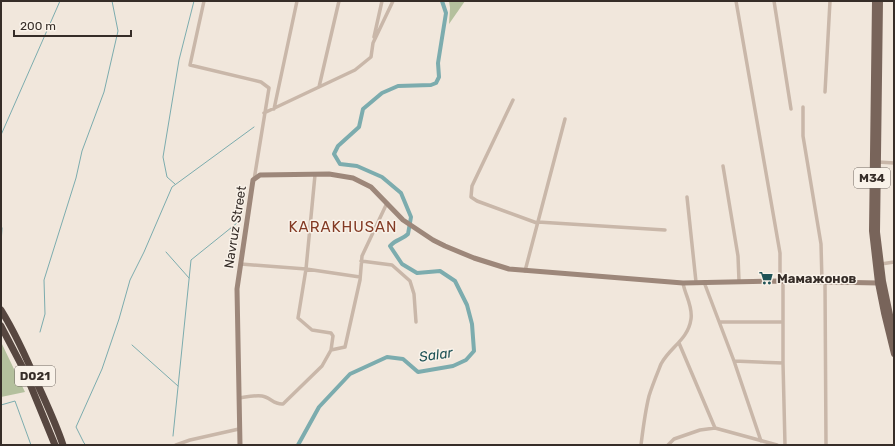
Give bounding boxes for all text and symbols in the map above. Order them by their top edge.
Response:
scale bar [14,12,131,38]
text: 200 m [20,19,56,33]
road number: M34 [854,168,890,188]
street label: Navruz Street [221,185,249,269]
district label: KARAKHUSAN [289,218,397,236]
supermarket icon: Мамажонов [758,270,774,286]
place label: Мамажонов [777,271,857,286]
water label: Salar [418,344,455,366]
road number: D021 [15,366,55,386]

